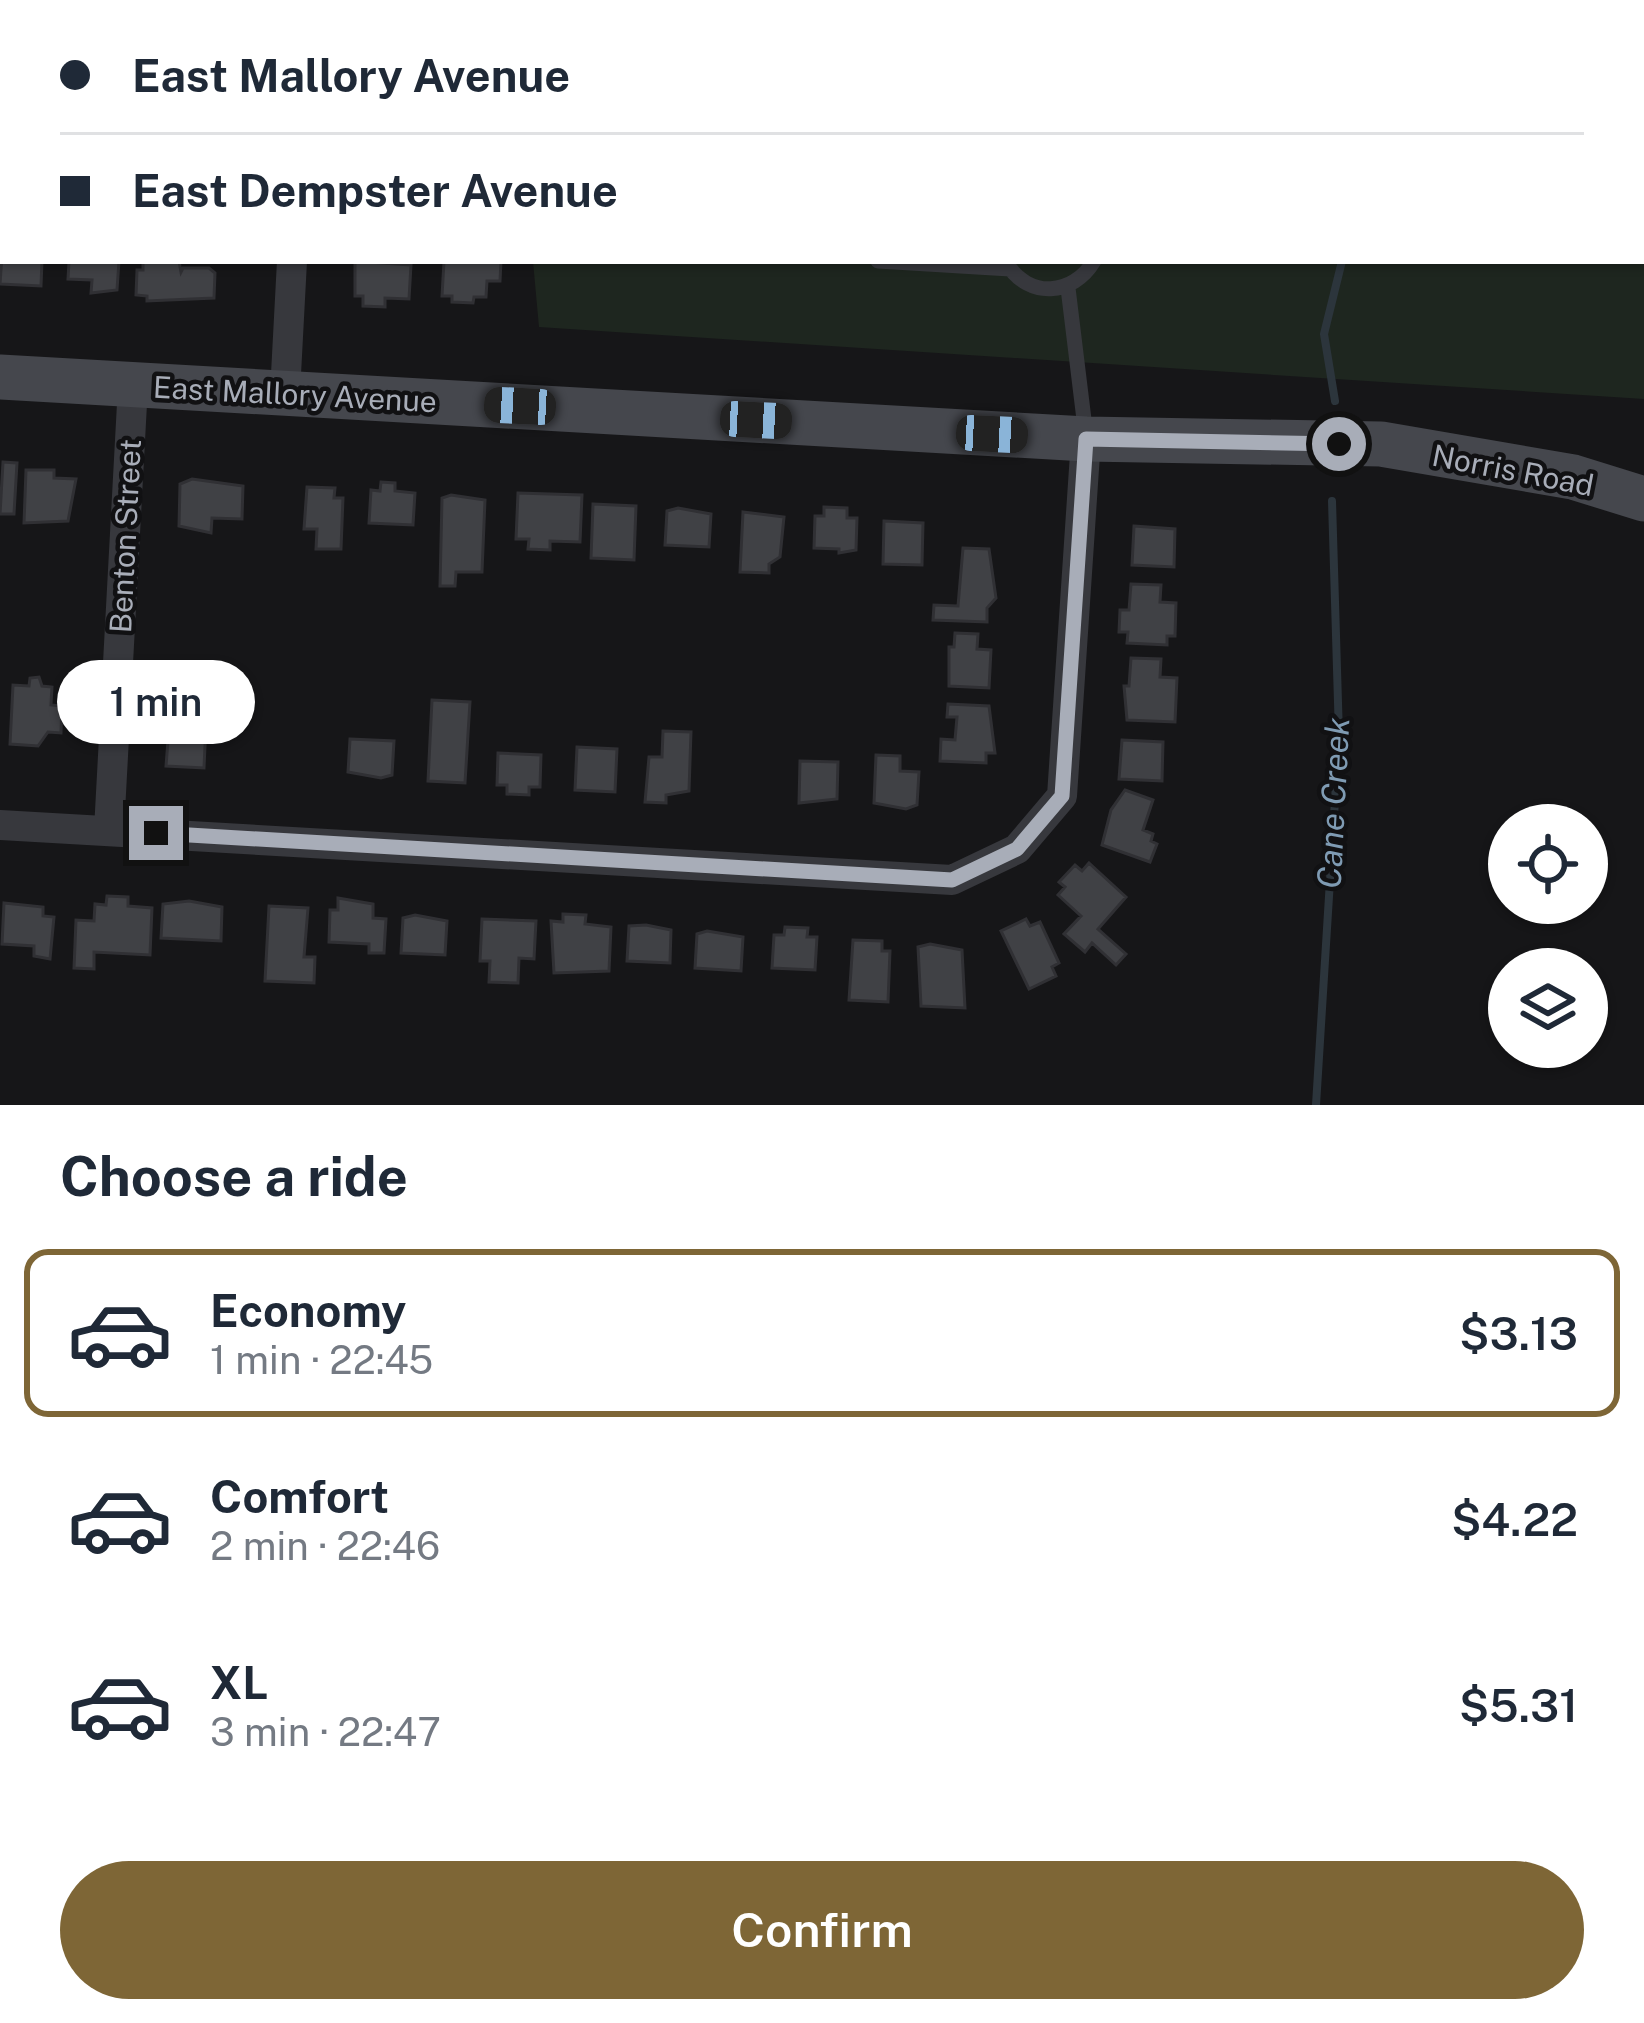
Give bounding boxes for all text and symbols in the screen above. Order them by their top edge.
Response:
text: East Mallory Avenue [132,49,570,102]
text: East Dempster Avenue [132,164,618,217]
street label: East Mallory Avenue [152,369,438,419]
car [483,386,557,426]
car [719,400,793,440]
car [955,414,1029,454]
route start [1312,417,1366,471]
street label: Norris Road [1429,437,1597,503]
street label: Benton Street [102,438,148,634]
callout: 1 min [57,659,255,743]
text: 1 min [110,679,202,725]
water label: Cane Creek [1310,716,1356,890]
map controls [1488,804,1608,1068]
button: locate [1488,804,1608,924]
route end [129,806,183,860]
button: layers [1488,948,1608,1068]
text: Choose a ride [60,1145,408,1208]
icon: car [66,1279,174,1387]
text: Economy [210,1284,406,1337]
text: $3.13 [1459,1307,1578,1360]
text: 1 min · 22:45 [210,1337,433,1383]
icon: car [66,1465,174,1573]
text: Comfort [210,1470,389,1523]
text: $4.22 [1451,1493,1578,1546]
text: 2 min · 22:46 [210,1523,440,1569]
icon: car [66,1651,174,1759]
text: XL [210,1656,268,1709]
text: $5.31 [1459,1679,1578,1732]
text: 3 min · 22:47 [210,1709,441,1755]
button: Confirm [60,1861,1584,1999]

